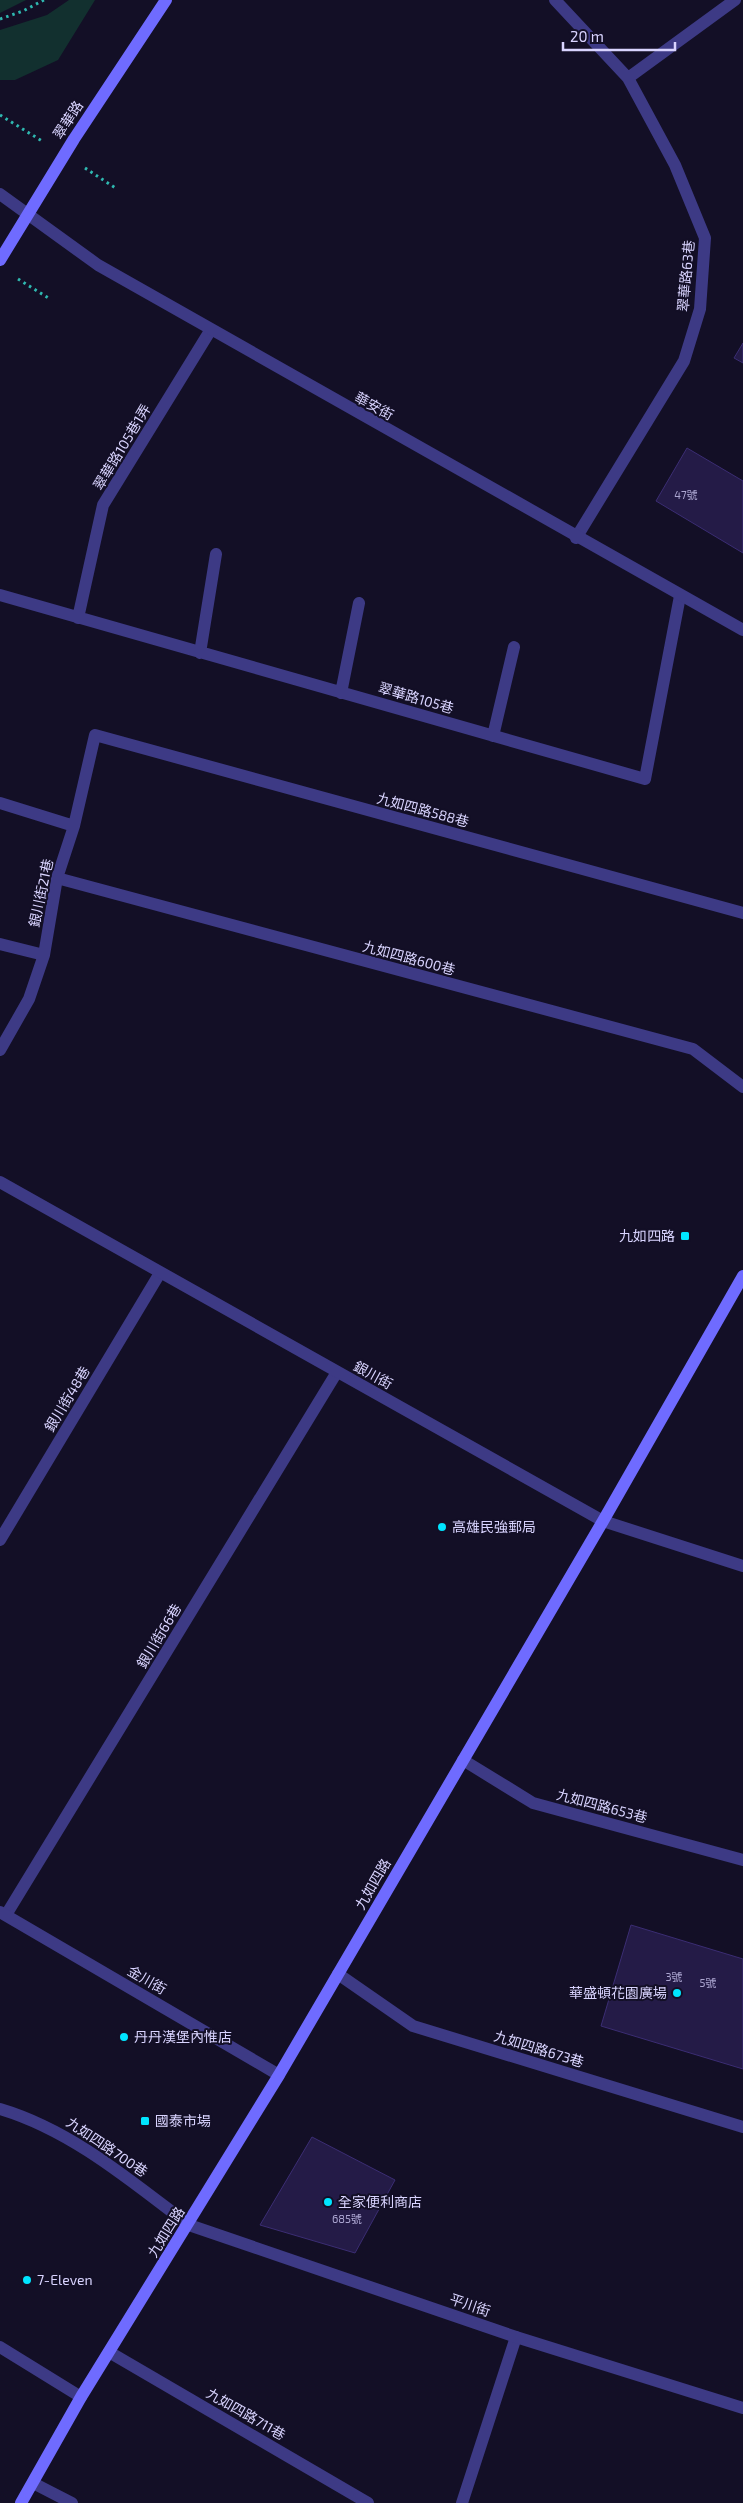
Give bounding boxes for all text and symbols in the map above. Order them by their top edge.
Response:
scale bar [563,20,676,52]
text: 20 m [570,27,604,45]
street label: 翠華路 [49,97,86,142]
street label: 翠華路63巷 [674,239,697,312]
street label: 華安街 [352,388,397,423]
street label: 翠華路105巷1弄 [89,401,154,493]
house number: 47號 [674,488,698,501]
street label: 翠華路105巷 [377,679,456,716]
street label: 九如四路588巷 [375,789,471,830]
street label: 銀川街21巷 [25,857,56,929]
street label: 九如四路600巷 [361,937,457,978]
place label: 九如四路 [619,1227,675,1244]
marker: 九如四路 [679,1230,691,1242]
street label: 銀川街 [351,1357,396,1392]
street label: 銀川街48巷 [40,1363,93,1434]
place label: 高雄民強郵局 [452,1518,536,1535]
marker: 高雄民強郵局 [436,1521,448,1533]
street label: 銀川街66巷 [133,1600,184,1671]
street label: 九如四路653巷 [555,1785,649,1826]
street label: 九如四路 [351,1855,394,1912]
street label: 金川街 [125,1962,170,1997]
house number: 3號 [665,1970,683,1983]
house number: 5號 [700,1976,716,1989]
place label: 華盛頓花園廣場 [569,1984,667,2001]
marker: 華盛頓花園廣場 [671,1987,683,1999]
street label: 九如四路673巷 [492,2027,586,2070]
place label: 丹丹漢堡內惟店 [134,2028,232,2045]
marker: 丹丹漢堡內惟店 [118,2031,130,2043]
place label: 國泰市場 [155,2112,211,2129]
street label: 九如四路700巷 [64,2113,151,2180]
marker: 國泰市場 [139,2115,151,2127]
place label: 全家便利商店 [338,2193,422,2210]
marker: 全家便利商店 [322,2196,334,2208]
street label: 九如四路 [144,2203,188,2260]
house number: 685號 [332,2212,362,2225]
place label: 7-Eleven [37,2271,93,2288]
marker: 7-Eleven [21,2274,33,2286]
street label: 平川街 [448,2290,493,2319]
street label: 九如四路711巷 [204,2384,289,2443]

